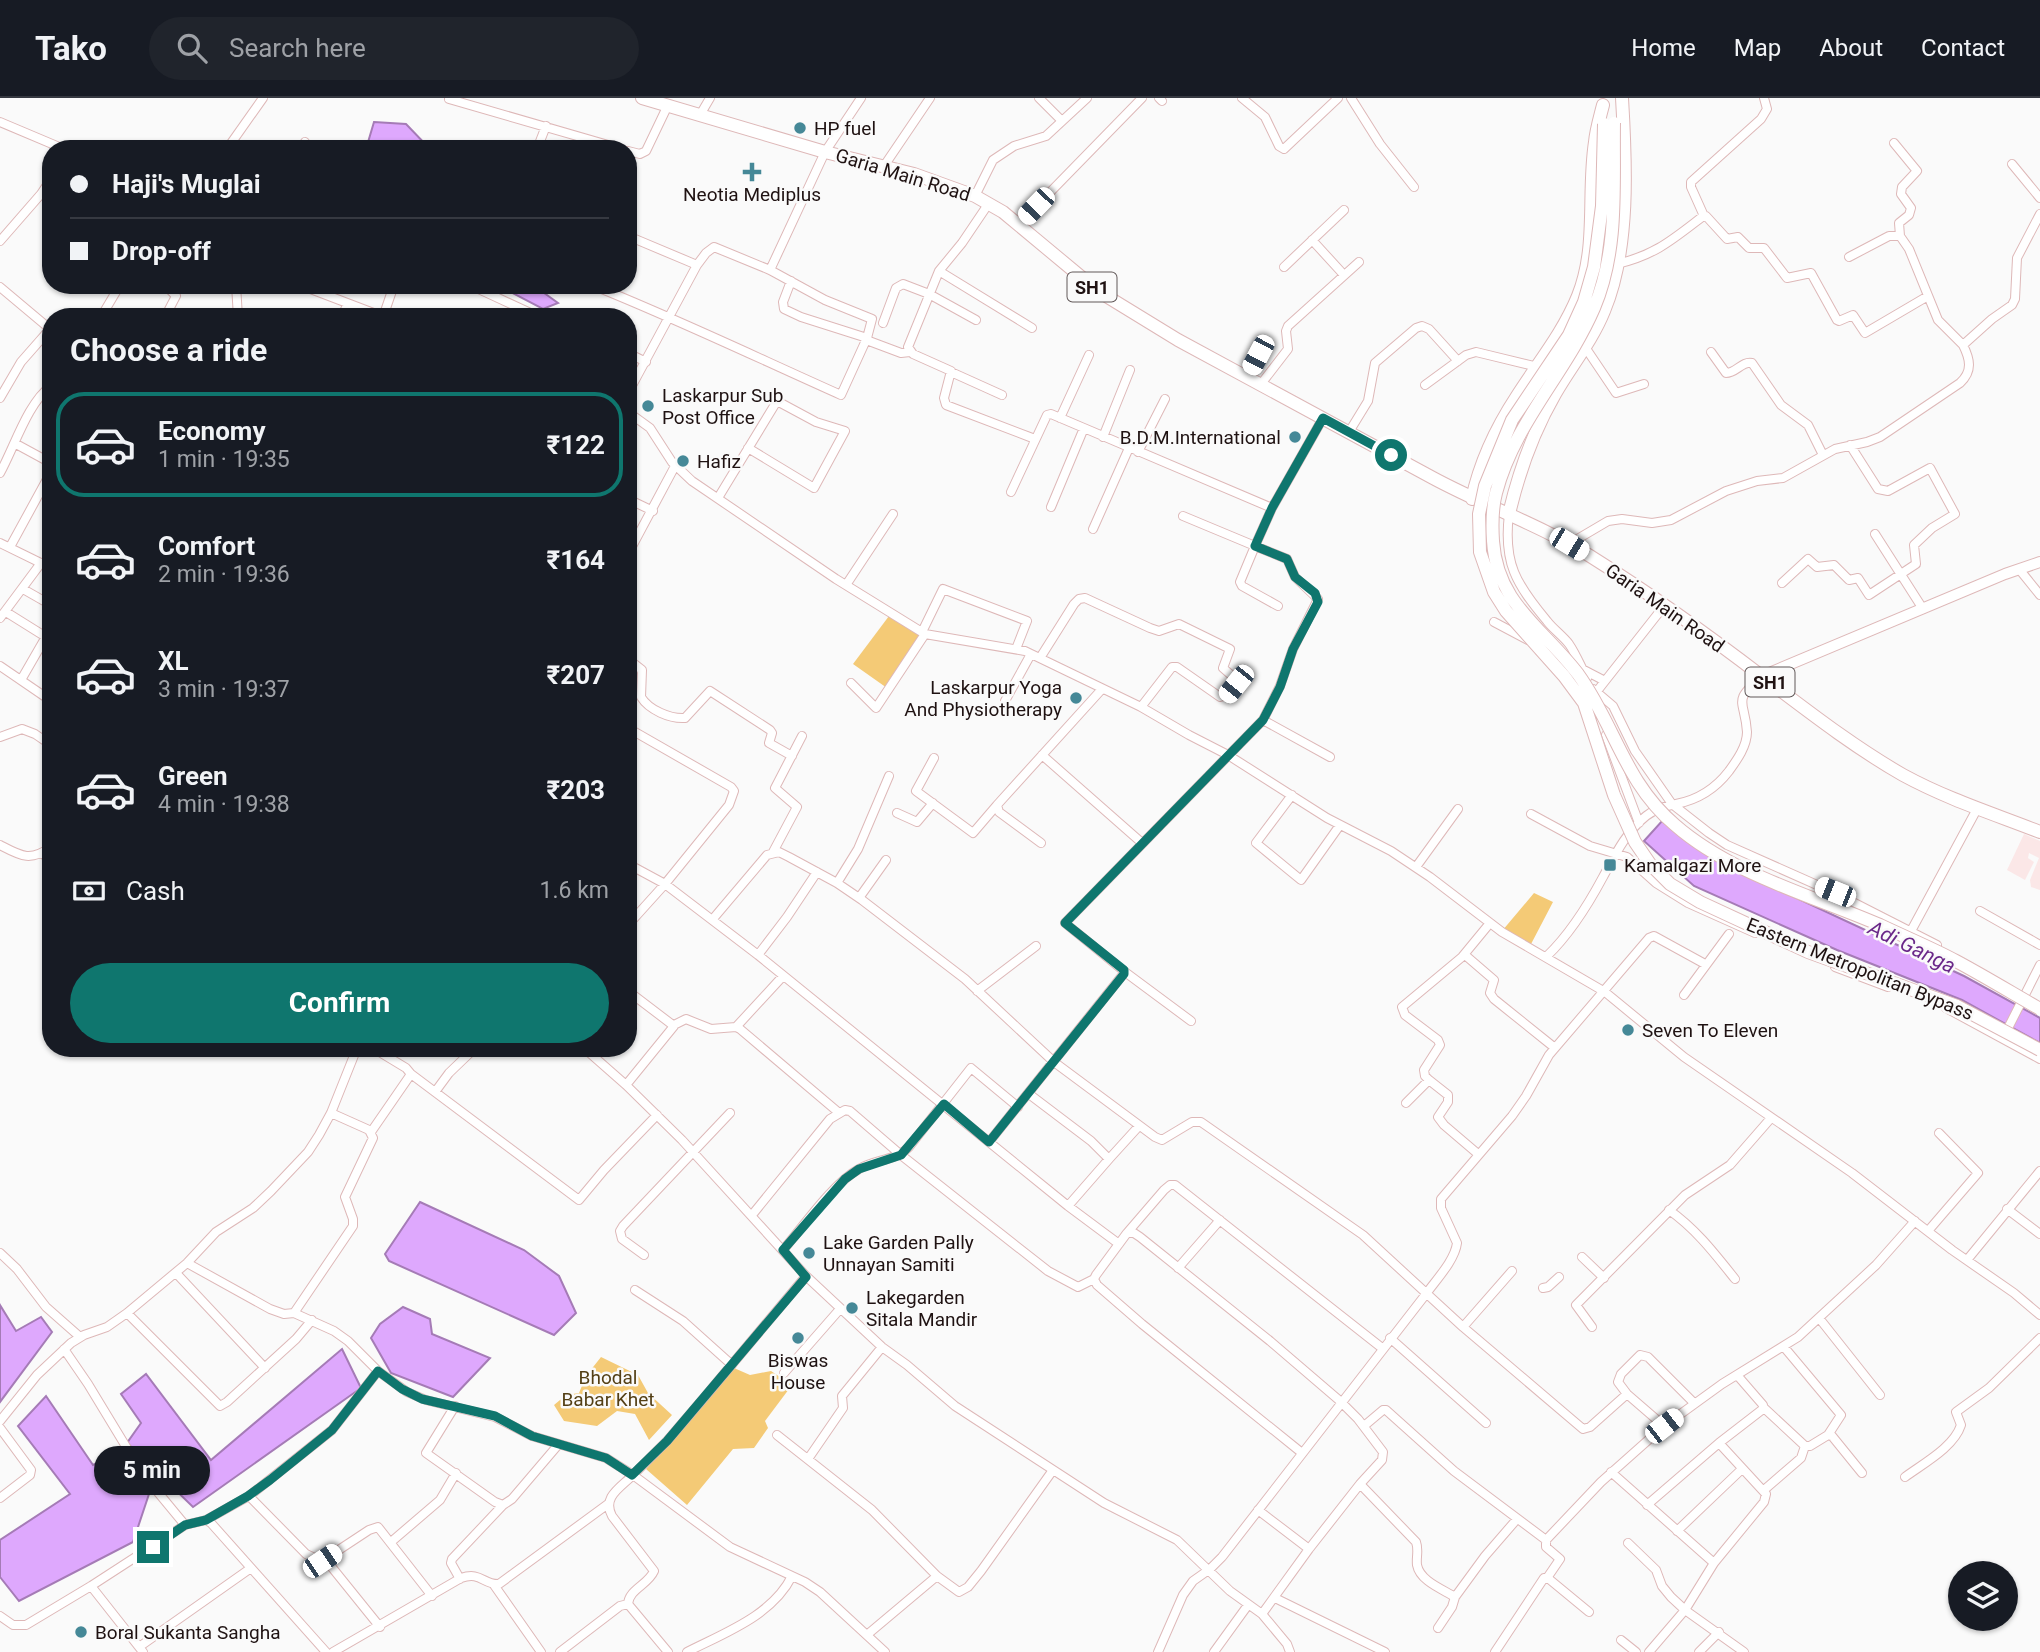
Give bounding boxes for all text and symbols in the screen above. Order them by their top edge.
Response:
search box [149,17,639,80]
text: Tako [35,29,107,68]
icon: search [173,29,211,67]
text: Search here [229,33,366,63]
text: Home [1631,34,1696,62]
text: Map [1734,34,1781,62]
text: About [1819,34,1883,62]
text: Contact [1921,34,2005,62]
place label: HP fuel [814,117,876,140]
marker: HP fuel [792,120,808,136]
street label: Garia Main Road [833,144,973,206]
marker: Neotia Mediplus [744,164,760,180]
text: Haji's Muglai [112,169,261,199]
place label: Neotia Mediplus [683,183,821,206]
car [1014,184,1059,228]
text: Drop-off [112,236,211,266]
road number: SH1 [1068,272,1116,302]
text: Choose a ride [70,331,267,369]
car [1239,332,1278,378]
place label: Laskarpur Sub Post Office [662,384,784,429]
marker: Laskarpur Sub Post Office [640,398,656,414]
icon: car [74,413,137,476]
text: Economy [158,416,265,446]
place label: B.D.M.International [1120,426,1281,449]
marker: B.D.M.International [1287,429,1303,445]
text: ₹122 [547,430,605,460]
route start [1375,439,1407,471]
text: 1 min · 19:35 [158,446,290,473]
place label: Hafiz [697,450,741,473]
marker: Hafiz [675,453,691,469]
car [1546,524,1593,564]
icon: car [74,528,137,591]
text: Comfort [158,531,255,561]
text: ₹164 [547,545,605,575]
street label: Garia Main Road [1601,559,1729,657]
text: 2 min · 19:36 [158,561,290,588]
icon: car [74,643,137,706]
text: XL [158,646,189,676]
text: ₹207 [547,660,605,690]
car [1215,661,1258,707]
road number: SH1 [1746,668,1795,696]
text: 3 min · 19:37 [158,676,290,703]
place label: Laskarpur Yoga And Physiotherapy [904,676,1062,721]
marker: Laskarpur Yoga And Physiotherapy [1068,690,1084,706]
icon: car [74,758,137,821]
text: Green [158,761,228,791]
text: ₹203 [547,775,605,805]
text: 4 min · 19:38 [158,791,290,818]
place label: Kamalgazi More [1624,854,1761,877]
marker: Kamalgazi More [1602,857,1618,873]
icon: cash [70,872,108,910]
car [1812,874,1859,910]
text: Cash [126,876,185,906]
text: 1.6 km [540,877,609,904]
street label: Eastern Metropolitan Bypass [1743,913,1977,1025]
water label: Adi Ganga [1864,915,1959,978]
button: Confirm [70,963,609,1043]
place label: Seven To Eleven [1642,1019,1778,1042]
marker: Seven To Eleven [1620,1022,1636,1038]
place label: Lake Garden Pally Unnayan Samiti [823,1231,974,1276]
marker: Lake Garden Pally Unnayan Samiti [801,1245,817,1261]
place label: Lakegarden Sitala Mandir [866,1286,978,1331]
marker: Lakegarden Sitala Mandir [844,1300,860,1316]
marker: Biswas House [790,1330,806,1346]
place label: Biswas House [768,1349,828,1394]
park label: Bhodal Babar Khet [561,1366,655,1411]
car [1641,1405,1688,1447]
callout: 5 min [95,1446,211,1494]
text: 5 min [123,1457,181,1484]
route end [137,1531,169,1563]
car [299,1541,346,1581]
map controls [1948,1561,2018,1631]
button: layers [1948,1561,2018,1631]
place label: Boral Sukanta Sangha [95,1621,280,1644]
marker: Boral Sukanta Sangha [73,1624,89,1640]

